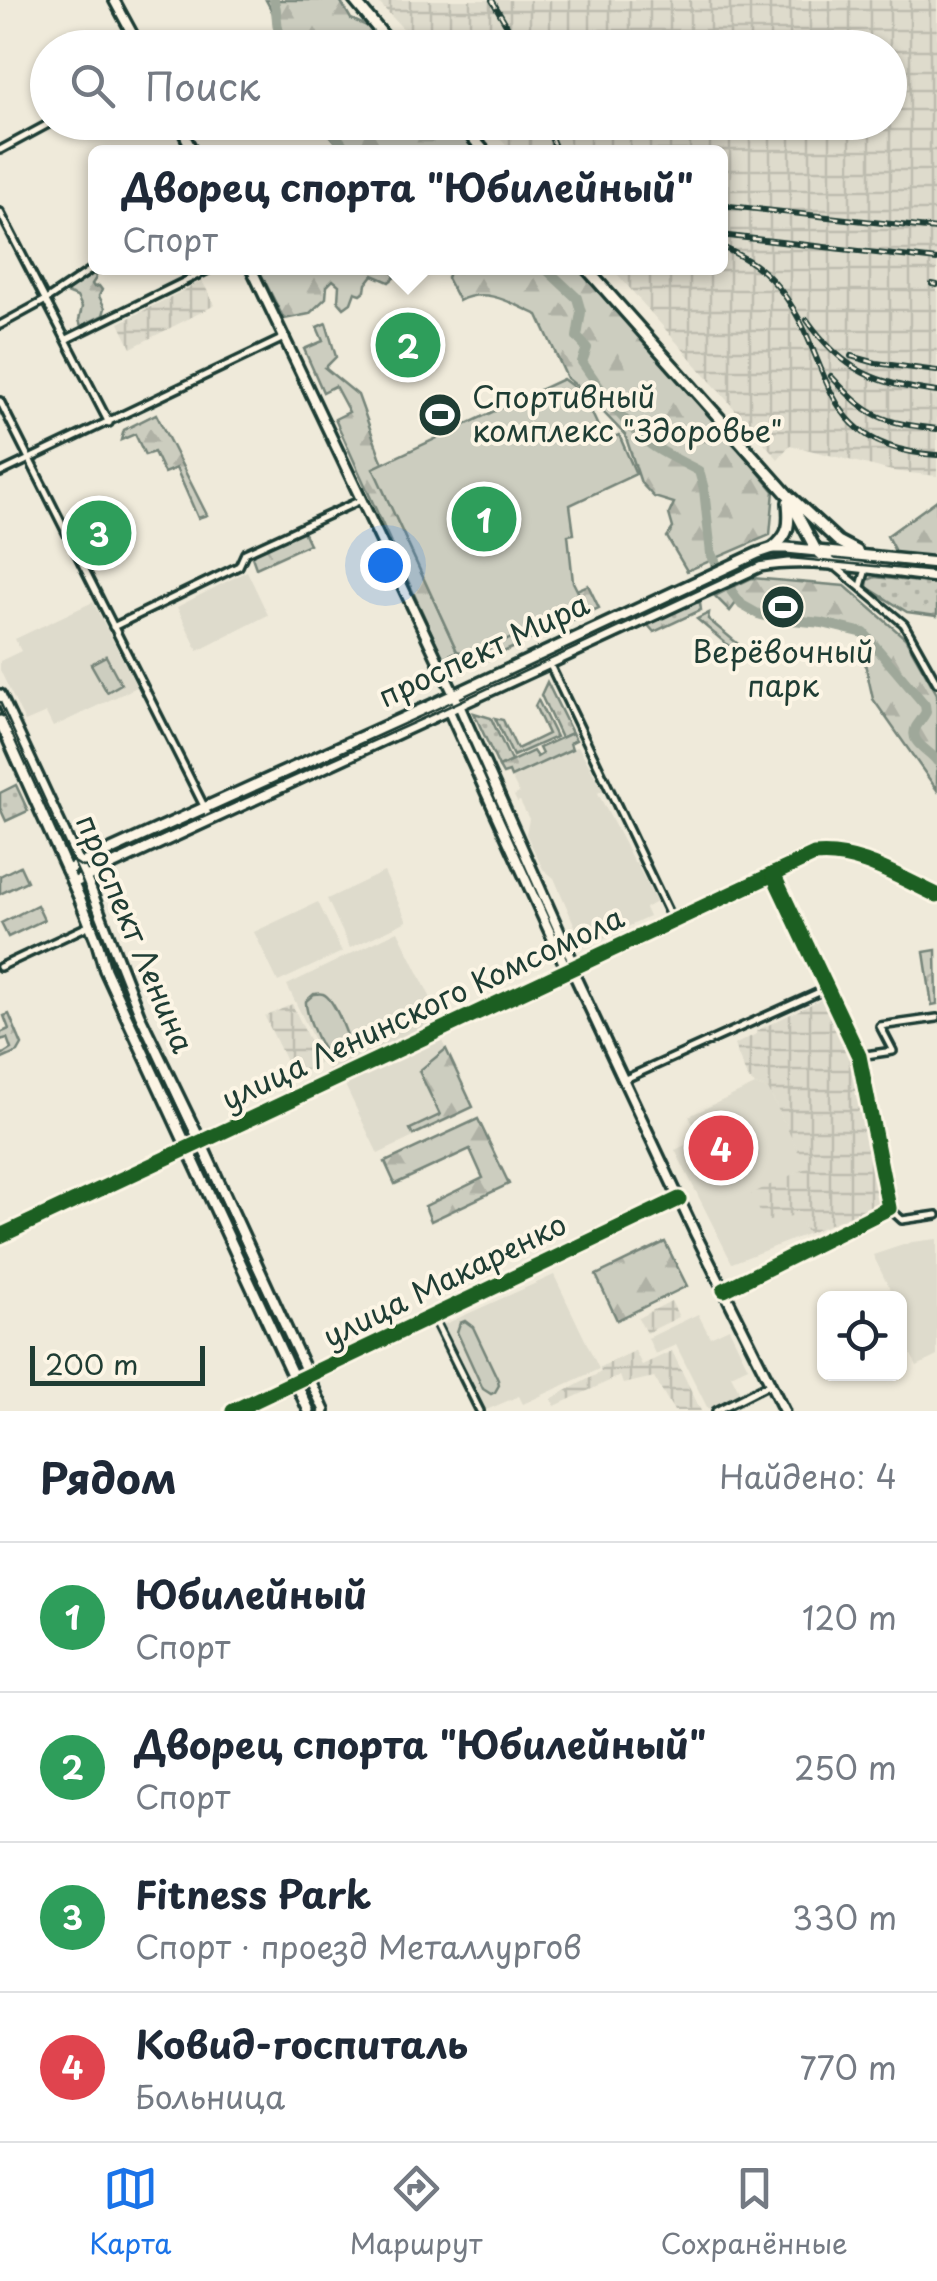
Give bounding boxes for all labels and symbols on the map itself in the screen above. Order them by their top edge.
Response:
pin: 2 [376,308,440,382]
place label: Спортивный комплекс "Здоровье" [472,373,783,452]
sports icon: Спортивный комплекс "Здоровье" [417,392,463,438]
pin: 1 [452,482,516,556]
pin: 3 [66,496,132,570]
your location [360,540,411,591]
street label: проспект Мира [370,580,596,717]
sports icon: Верёвочный парк [760,584,806,630]
place label: Верёвочный парк [692,628,874,707]
street label: проспект Ленина [66,807,207,1059]
street label: улица Ленинского Комсомола [213,893,631,1120]
pin: 4 [688,1110,754,1186]
street label: улица Макаренко [314,1200,573,1357]
scale bar [30,1341,205,1386]

